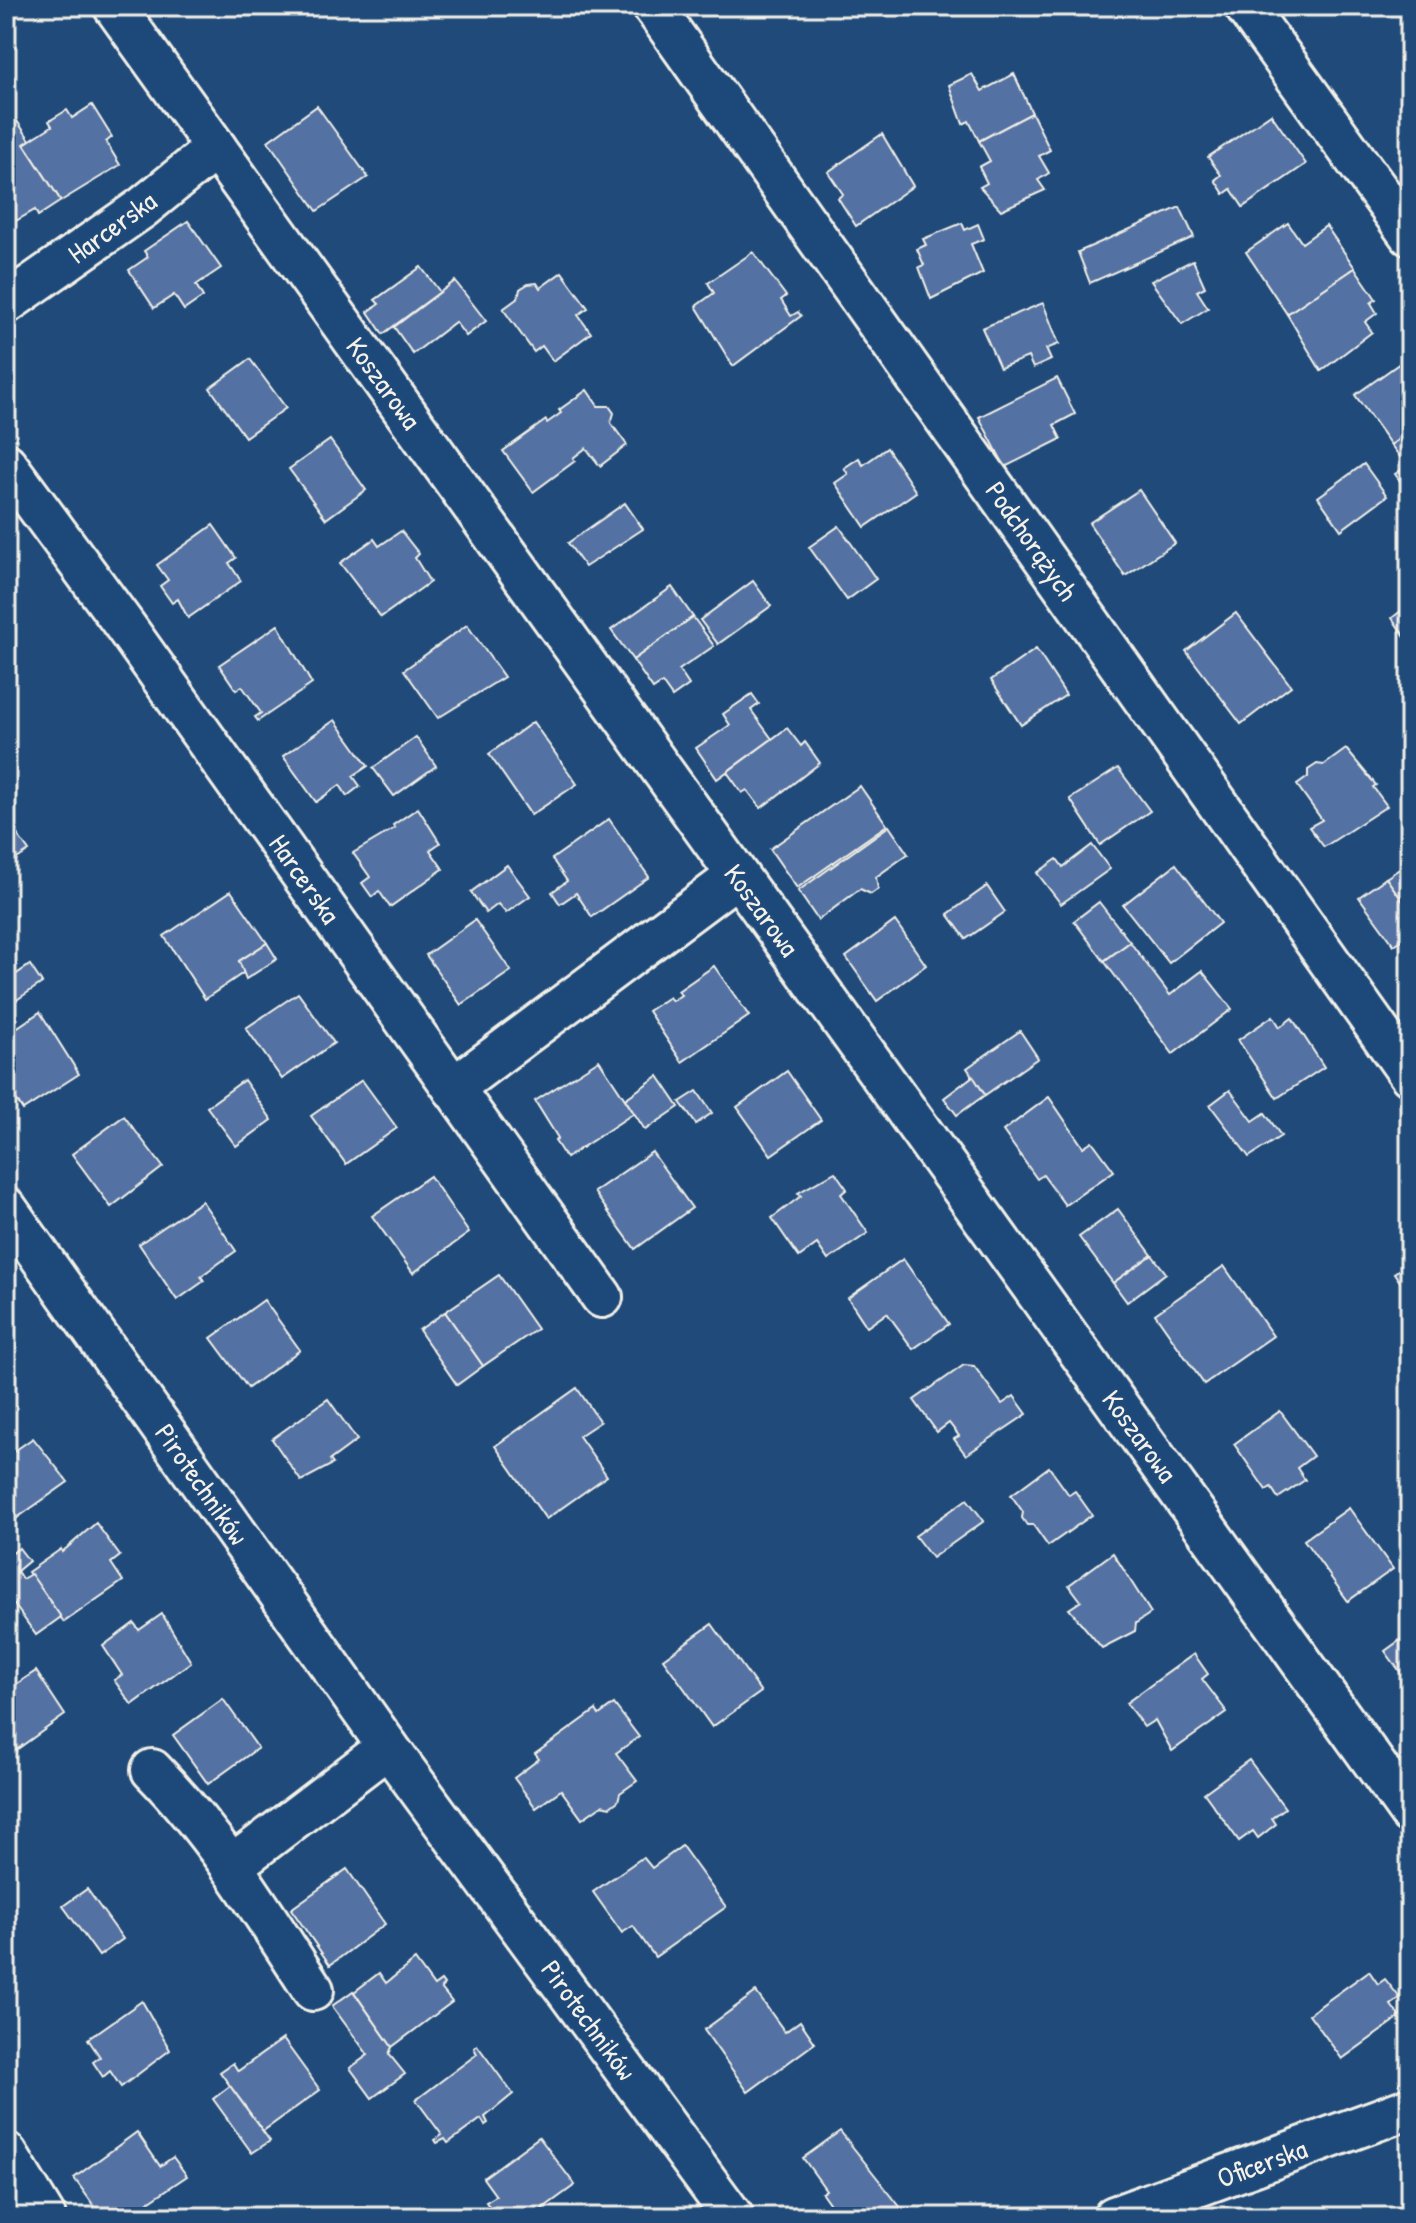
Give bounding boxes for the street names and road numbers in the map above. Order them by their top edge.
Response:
street label: Harcerska [60,182,164,272]
street label: Koszarowa [338,329,430,437]
street label: Podchorążych [977,474,1087,609]
street label: Harcerska [260,827,350,931]
street label: Koszarowa [716,856,808,964]
street label: Koszarowa [1094,1382,1186,1490]
street label: Pirotechników [146,1416,258,1552]
street label: Pirotechników [532,1952,646,2088]
street label: Oficerska [1212,2129,1312,2197]

